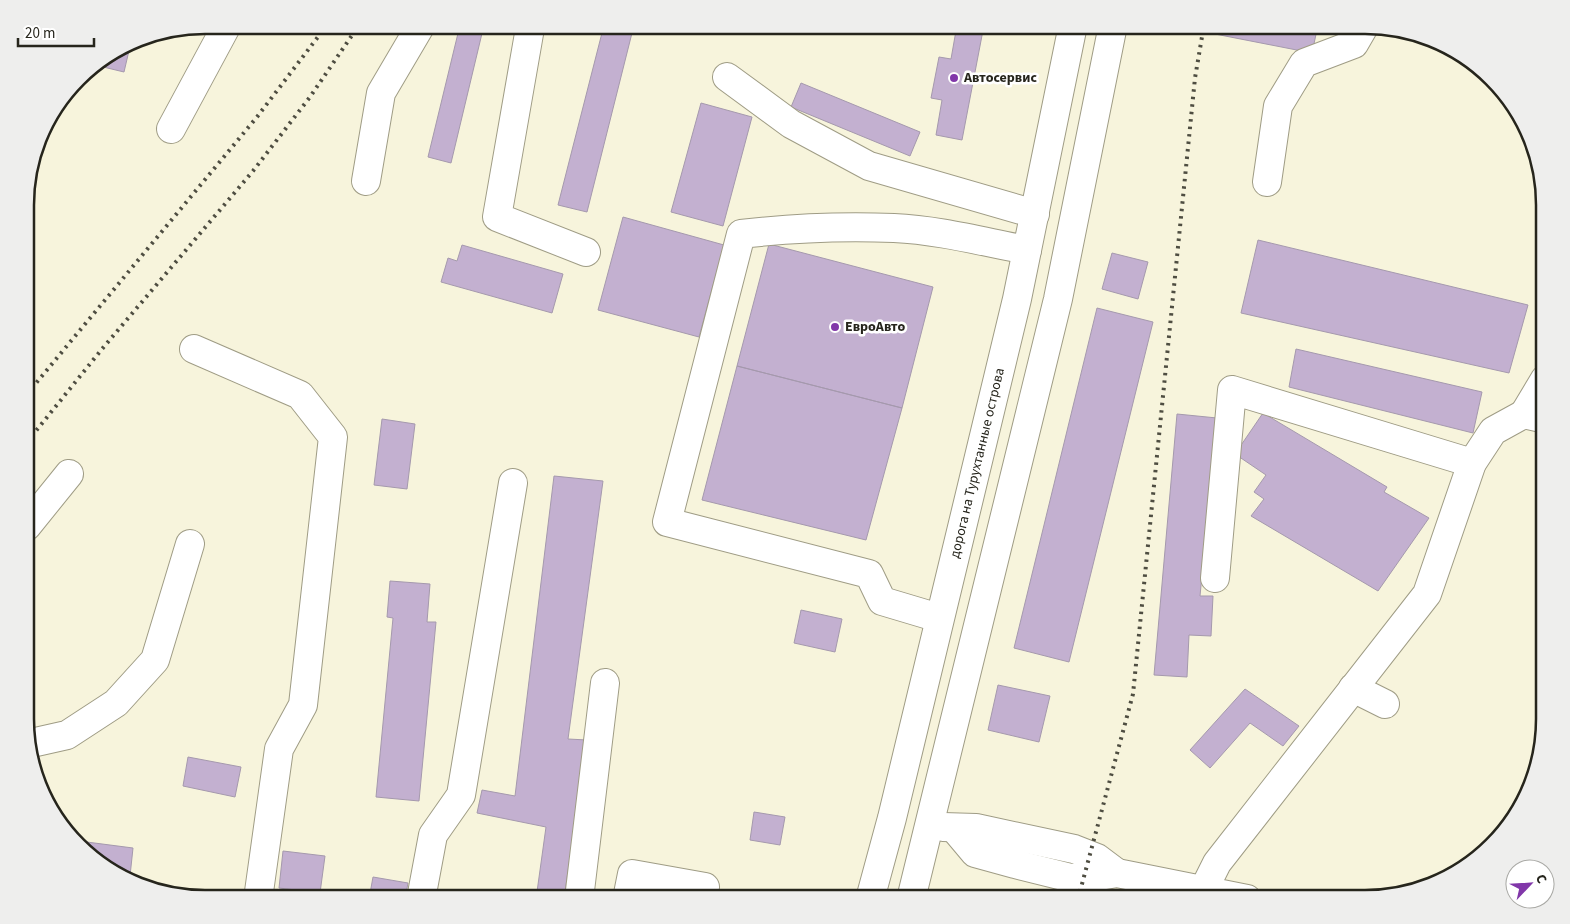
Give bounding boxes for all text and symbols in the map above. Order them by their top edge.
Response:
scale bar [18,15,94,47]
text: 20 m [25,23,55,44]
place label: Автосервис [963,68,1037,88]
marker: Автосервис [948,72,960,84]
place label: ЕвроАвто [845,317,906,337]
marker: ЕвроАвто [829,321,841,333]
street label: дорога на Турухтанные острова [945,366,1010,560]
north arrow [1505,859,1555,909]
text: С [1530,871,1552,887]

